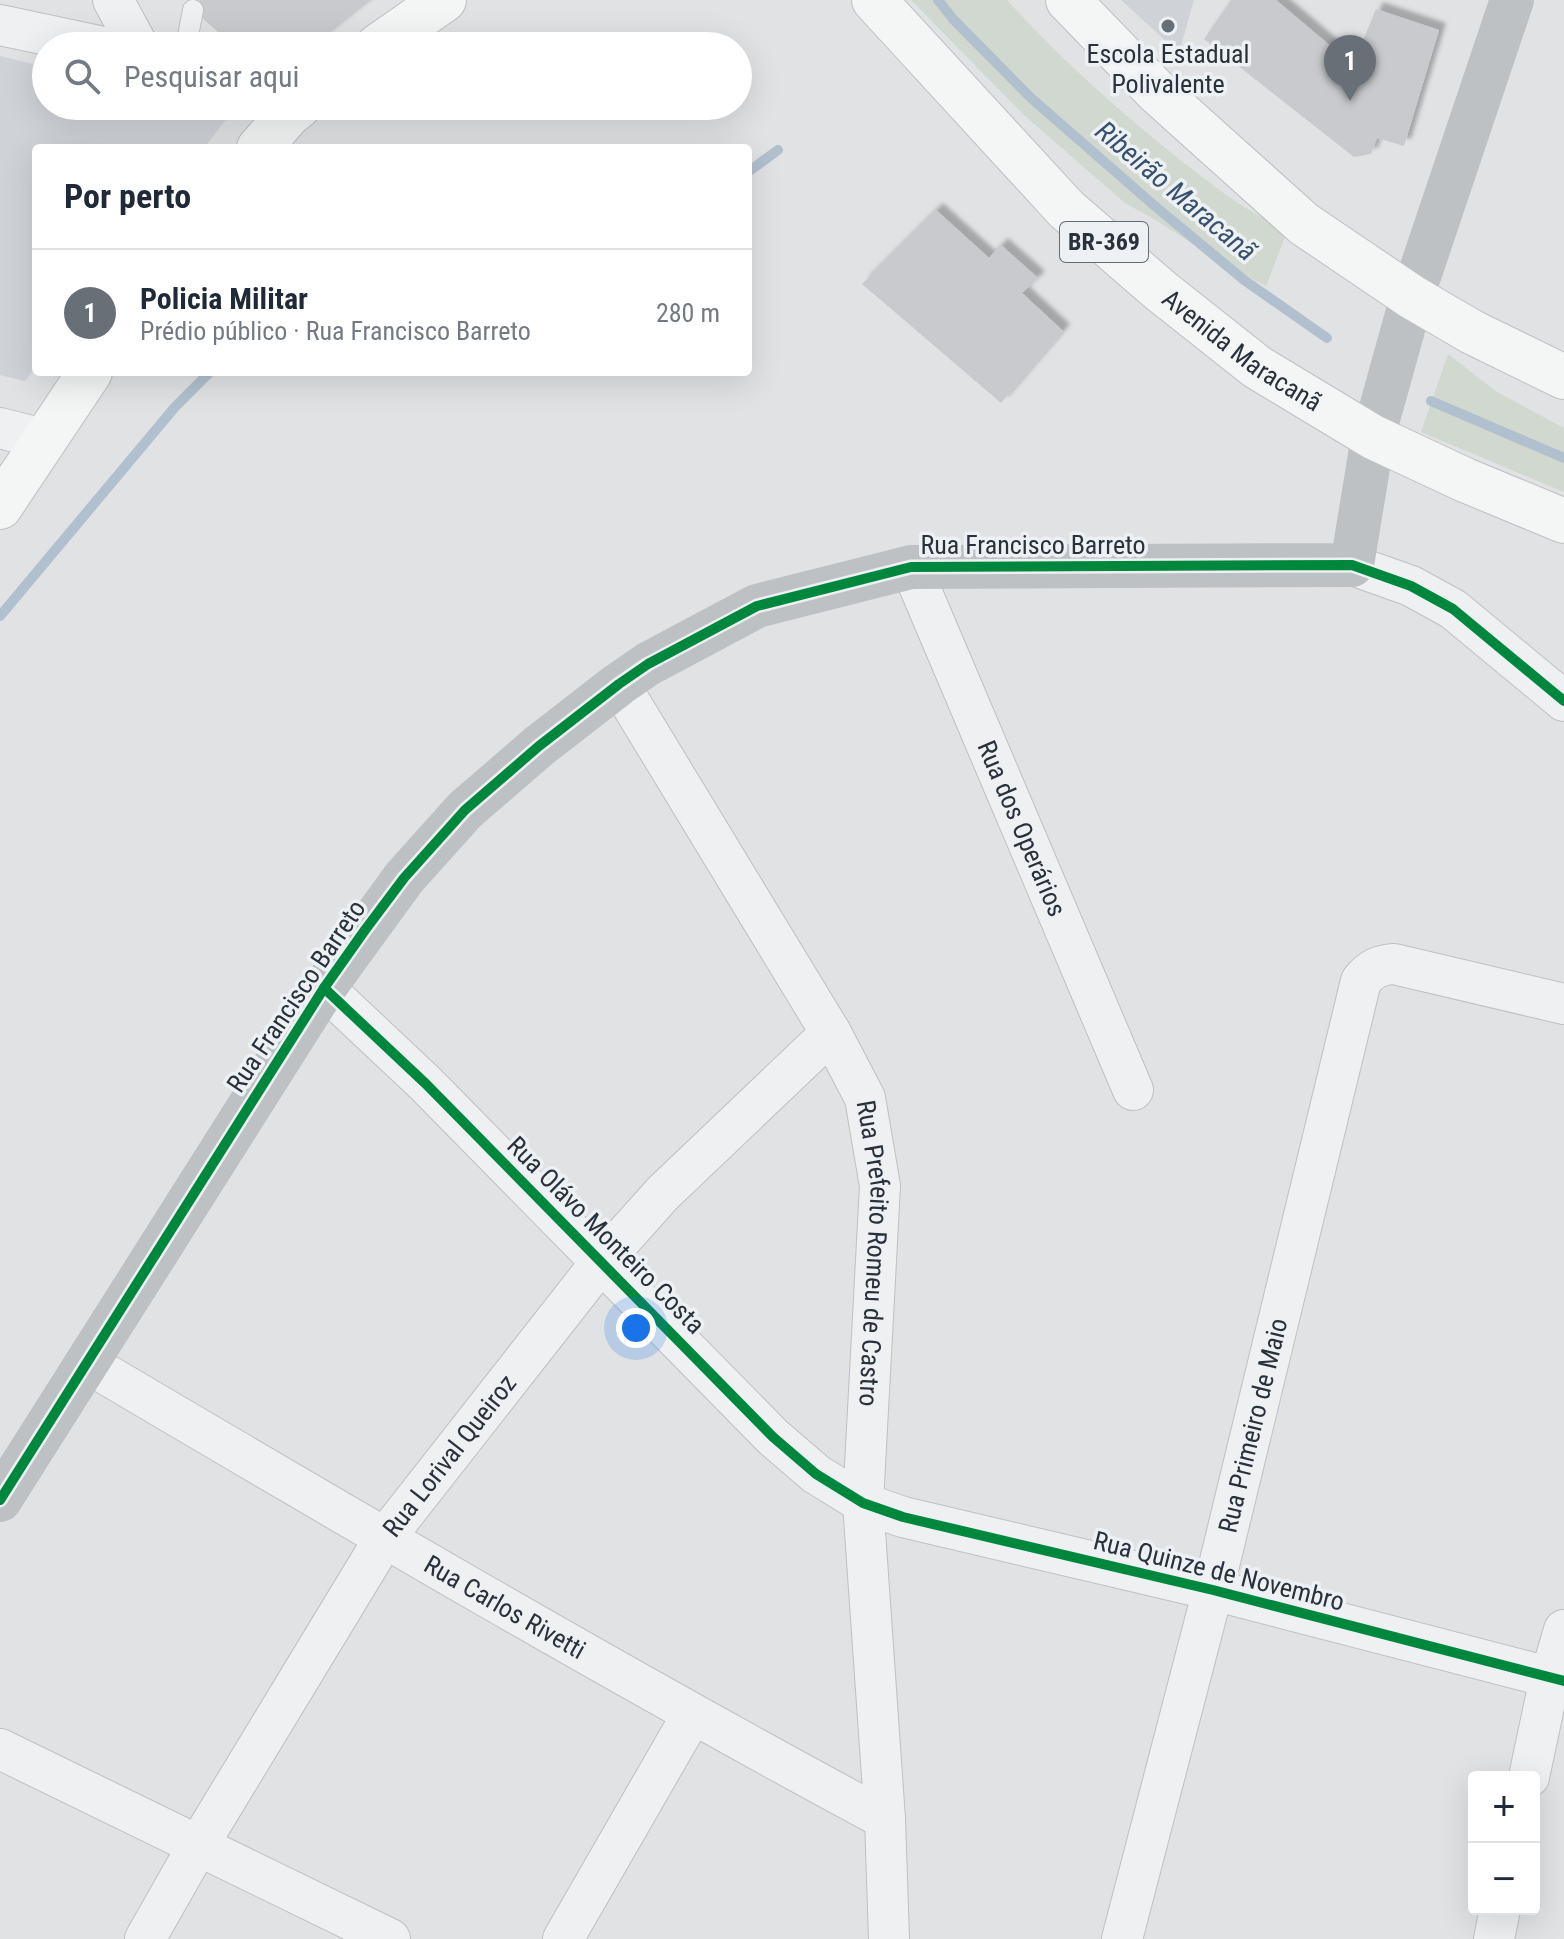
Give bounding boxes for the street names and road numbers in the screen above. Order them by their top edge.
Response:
road number: BR-369 [1060,222,1148,262]
street label: Avenida Maracanã [1157,283,1327,417]
street label: Rua Francisco Barreto [920,530,1146,560]
street label: Rua dos Operários [971,736,1073,921]
street label: Rua Francisco Barreto [221,894,371,1098]
street label: Rua Prefeito Romeu de Castro [851,1098,895,1407]
street label: Rua Olávo Monteiro Costa [501,1130,711,1340]
street label: Rua Primeiro de Maio [1212,1315,1294,1536]
street label: Rua Lorival Queiroz [377,1368,522,1543]
street label: Rua Quinze de Novembro [1091,1525,1347,1617]
street label: Rua Carlos Rivetti [419,1549,591,1665]

